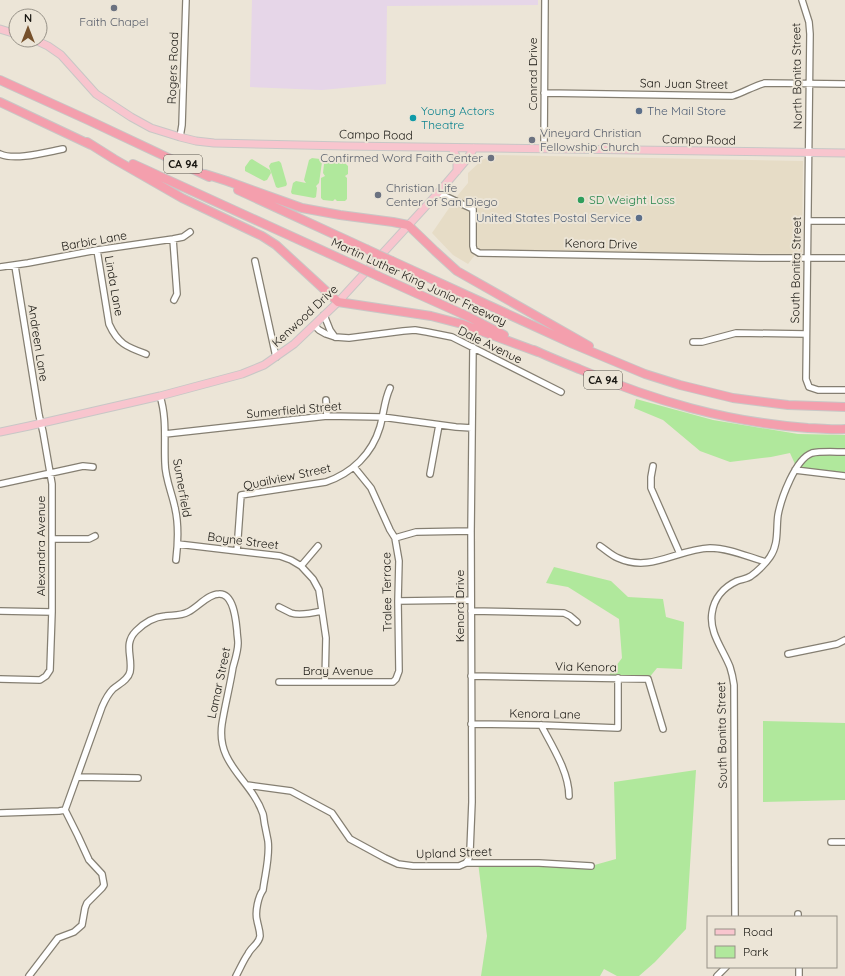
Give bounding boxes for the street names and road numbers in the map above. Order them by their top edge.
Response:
street label: North Bonita Street [788,23,805,129]
street label: Rogers Road [164,31,181,105]
street label: Conrad Drive [525,37,540,111]
street label: San Juan Street [640,75,728,92]
street label: Campo Road [339,126,413,143]
street label: Campo Road [662,131,736,148]
road number: CA 94 [164,155,202,173]
street label: South Bonita Street [787,216,804,324]
street label: Barbic Lane [60,227,128,254]
street label: Martin Luther King Junior Freeway [329,234,509,329]
street label: Kenora Drive [565,235,638,252]
street label: Linda Lane [102,255,127,318]
street label: Kenwood Drive [269,281,341,350]
street label: Andreen Lane [25,303,52,383]
street label: Dale Avenue [456,323,525,367]
road number: CA 94 [584,371,622,389]
street label: Sumerfield Street [246,398,342,421]
street label: Sumerfield [170,457,195,519]
street label: Quailview Street [242,460,332,493]
street label: Alexandra Avenue [33,496,48,596]
street label: Boyne Street [207,529,280,552]
street label: Tralee Terrace [378,552,395,632]
street label: Kenora Drive [452,569,467,642]
street label: Lamar Street [204,646,233,720]
street label: Via Kenora [555,658,617,675]
street label: Bray Avenue [303,663,374,678]
street label: South Bonita Street [713,681,730,789]
street label: Kenora Lane [509,705,581,722]
street label: Upland Street [416,844,492,861]

